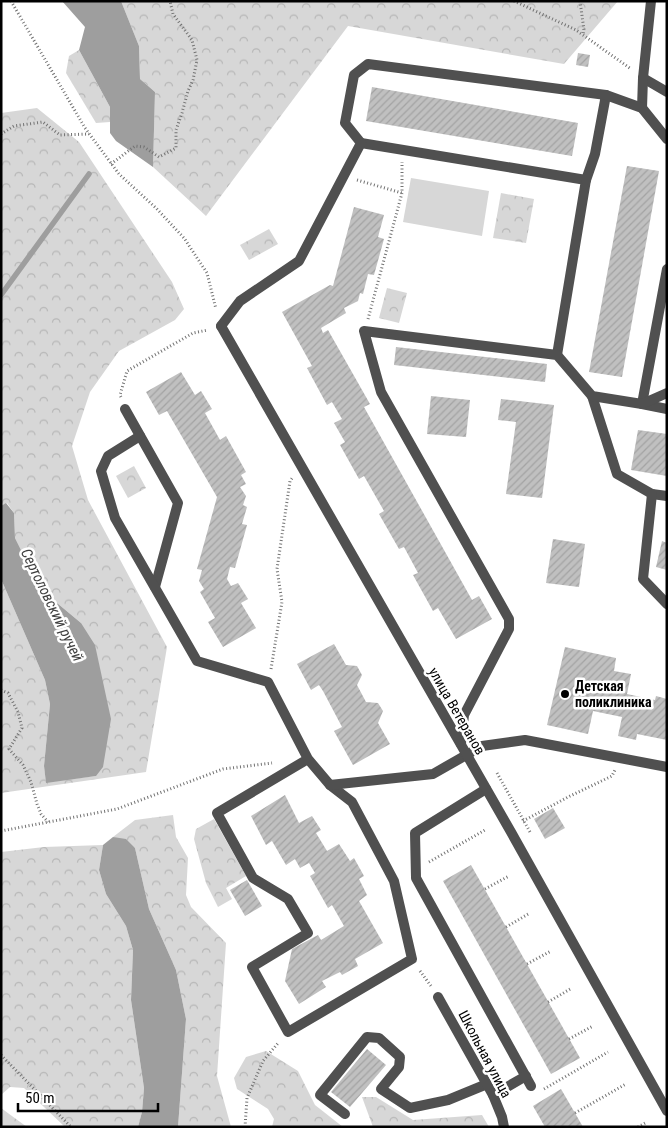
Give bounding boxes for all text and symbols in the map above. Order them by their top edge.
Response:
water label: Сертоловский ручей [17,546,87,664]
street label: улица Ветеранов [426,665,488,757]
place label: Детская поликлиника [575,678,652,710]
marker: Детская поликлиника [559,688,571,700]
street label: Школьная улица [455,1008,515,1100]
scale bar [18,1080,158,1112]
text: 50 m [25,1089,55,1107]

